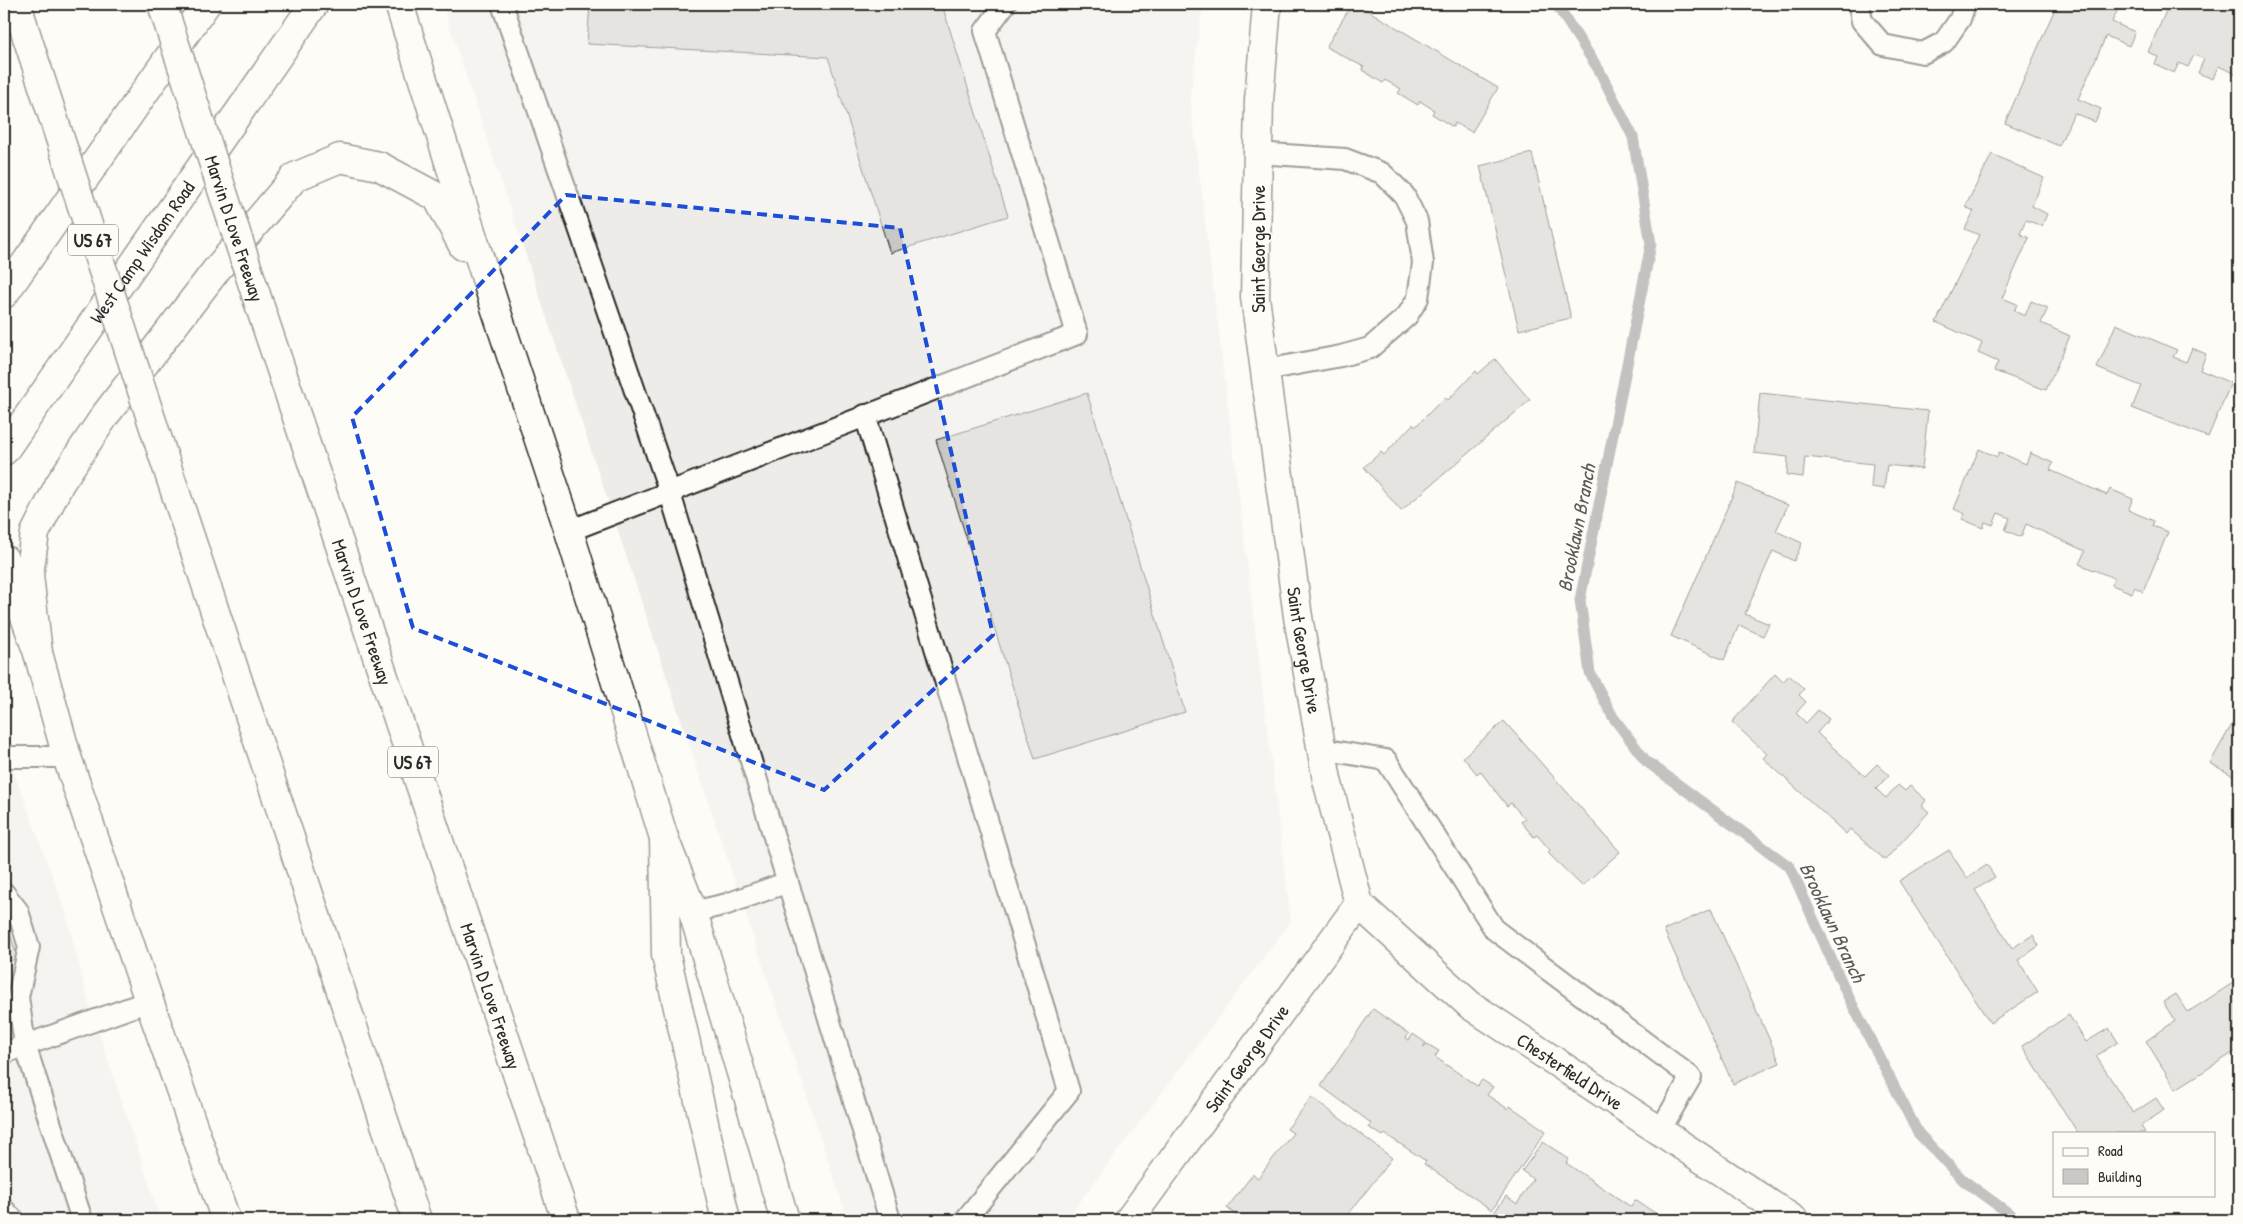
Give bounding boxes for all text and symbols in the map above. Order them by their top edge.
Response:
street label: Marvin D Love Freeway [199,152,270,305]
street label: West Camp Wisdom Road [83,175,201,328]
street label: Saint George Drive [1245,185,1271,313]
road number: US 67 [68,224,118,256]
water label: Brooklawn Branch [1550,460,1602,594]
street label: Marvin D Love Freeway [326,536,399,689]
street label: Saint George Drive [1281,585,1328,716]
road number: US 67 [388,746,438,778]
water label: Brooklawn Branch [1793,858,1873,988]
street label: Marvin D Love Freeway [454,920,528,1073]
street label: Saint George Drive [1199,999,1295,1118]
street label: Chesterfield Drive [1512,1027,1629,1116]
legend [2053,1132,2216,1196]
text: Road [2098,1140,2123,1161]
text: Building [2098,1166,2142,1187]

